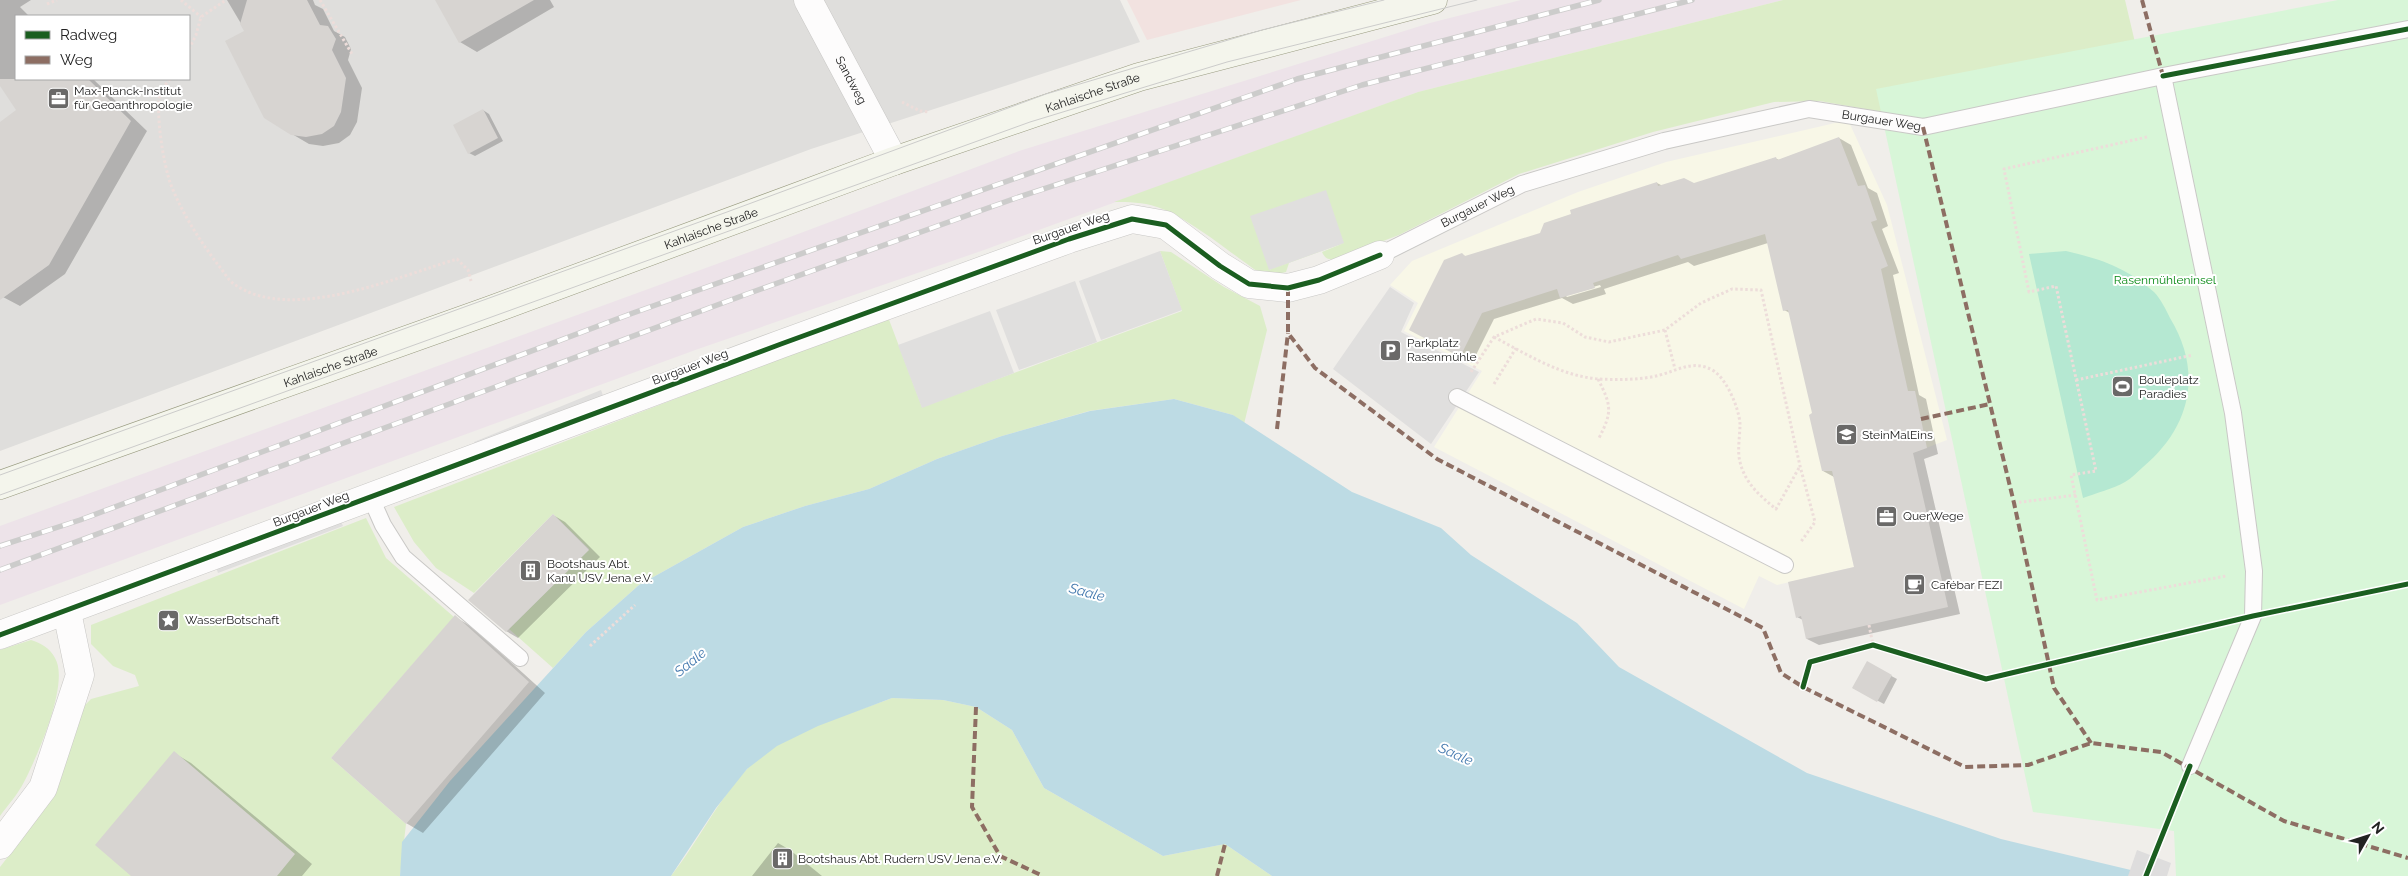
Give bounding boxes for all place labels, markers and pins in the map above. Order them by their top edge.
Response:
place label: Max-Planck-Institut für Geoanthropologie [74,84,193,112]
office icon: Max-Planck-Institut für Geoanthropologie [46,86,70,110]
place label: Parkplatz Rasenmühle [1407,336,1477,364]
parking icon: Parkplatz Rasenmühle [1379,338,1403,362]
place label: Bouleplatz Paradies [2139,373,2199,401]
sports icon: Bouleplatz Paradies [2111,375,2135,399]
school or university icon: SteinMalEins [1834,423,1858,447]
place label: SteinMalEins [1862,428,1933,442]
office icon: QuerWege [1875,504,1899,528]
place label: QuerWege [1903,509,1964,523]
place label: Bootshaus Abt. Kanu USV Jena e.V. [547,557,652,585]
building icon: Bootshaus Abt. Kanu USV Jena e.V. [519,559,543,583]
cafe icon: Cafébar FEZI [1903,573,1927,597]
place label: Cafébar FEZI [1931,578,2002,592]
place icon: WasserBotschaft [157,608,181,632]
place label: WasserBotschaft [185,613,279,627]
building icon: Bootshaus Abt. Rudern USV Jena e.V. [770,847,794,871]
place label: Bootshaus Abt. Rudern USV Jena e.V. [798,852,1001,866]

